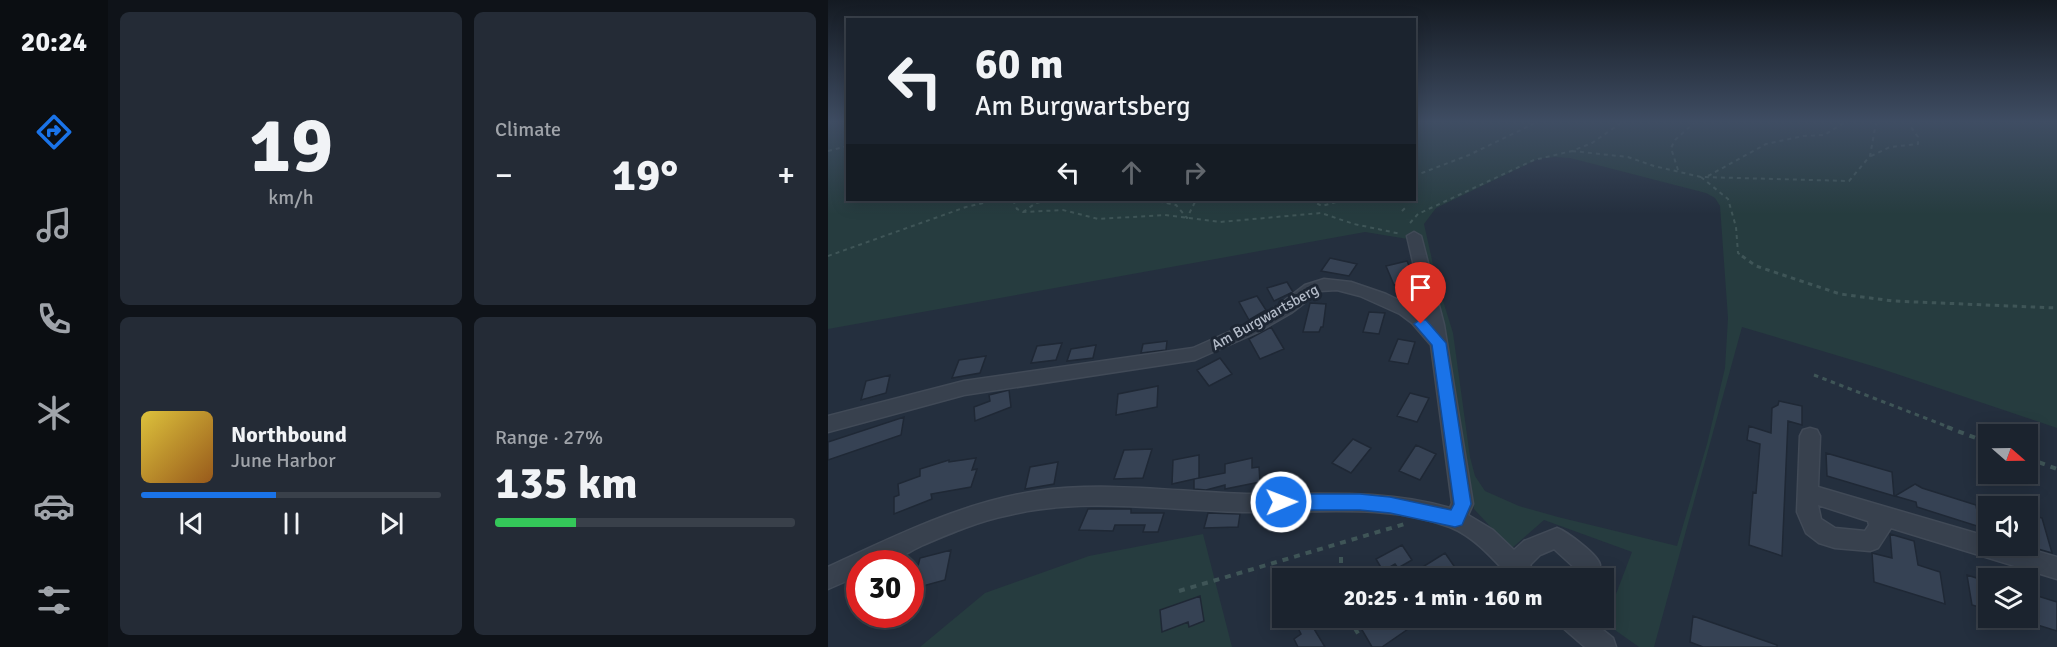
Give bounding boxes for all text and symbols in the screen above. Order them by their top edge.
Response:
text: 20:24 [21,26,87,59]
text: 60 m [975,39,1064,90]
icon: left [876,42,954,120]
text: Am Burgwartsberg [975,90,1190,123]
text: 19 [249,98,333,194]
icon: directions [33,111,75,153]
text: Climate [495,117,561,142]
text: 19° [612,148,678,203]
text: − [495,155,513,196]
text: + [777,155,795,196]
icon: left [1052,156,1085,189]
icon: ahead [1115,156,1148,189]
icon: right [1178,156,1211,189]
text: km/h [268,185,314,210]
icon: music [33,204,75,246]
pin [1395,262,1446,324]
icon: arrive [1404,271,1437,304]
street label: Am Burgwartsberg [1208,280,1322,354]
icon: phone [33,298,75,340]
icon: climate [33,392,75,434]
text: Northbound [231,421,347,448]
north arrow [1978,424,2038,484]
map controls [1978,424,2038,628]
text: Range · 27% [495,425,603,450]
text: June Harbor [231,448,336,473]
text: 135 km [495,456,638,511]
position arrow [1249,470,1313,534]
icon: car [33,485,75,527]
button: sound [1978,496,2038,556]
icon: previous [175,507,208,540]
icon: pause [275,507,308,540]
icon: next [375,507,408,540]
speed limit sign: 30 [846,550,924,628]
button: layers [1978,568,2038,628]
icon: filters [33,579,75,621]
text: 20:25 · 1 min · 160 m [1343,584,1543,611]

